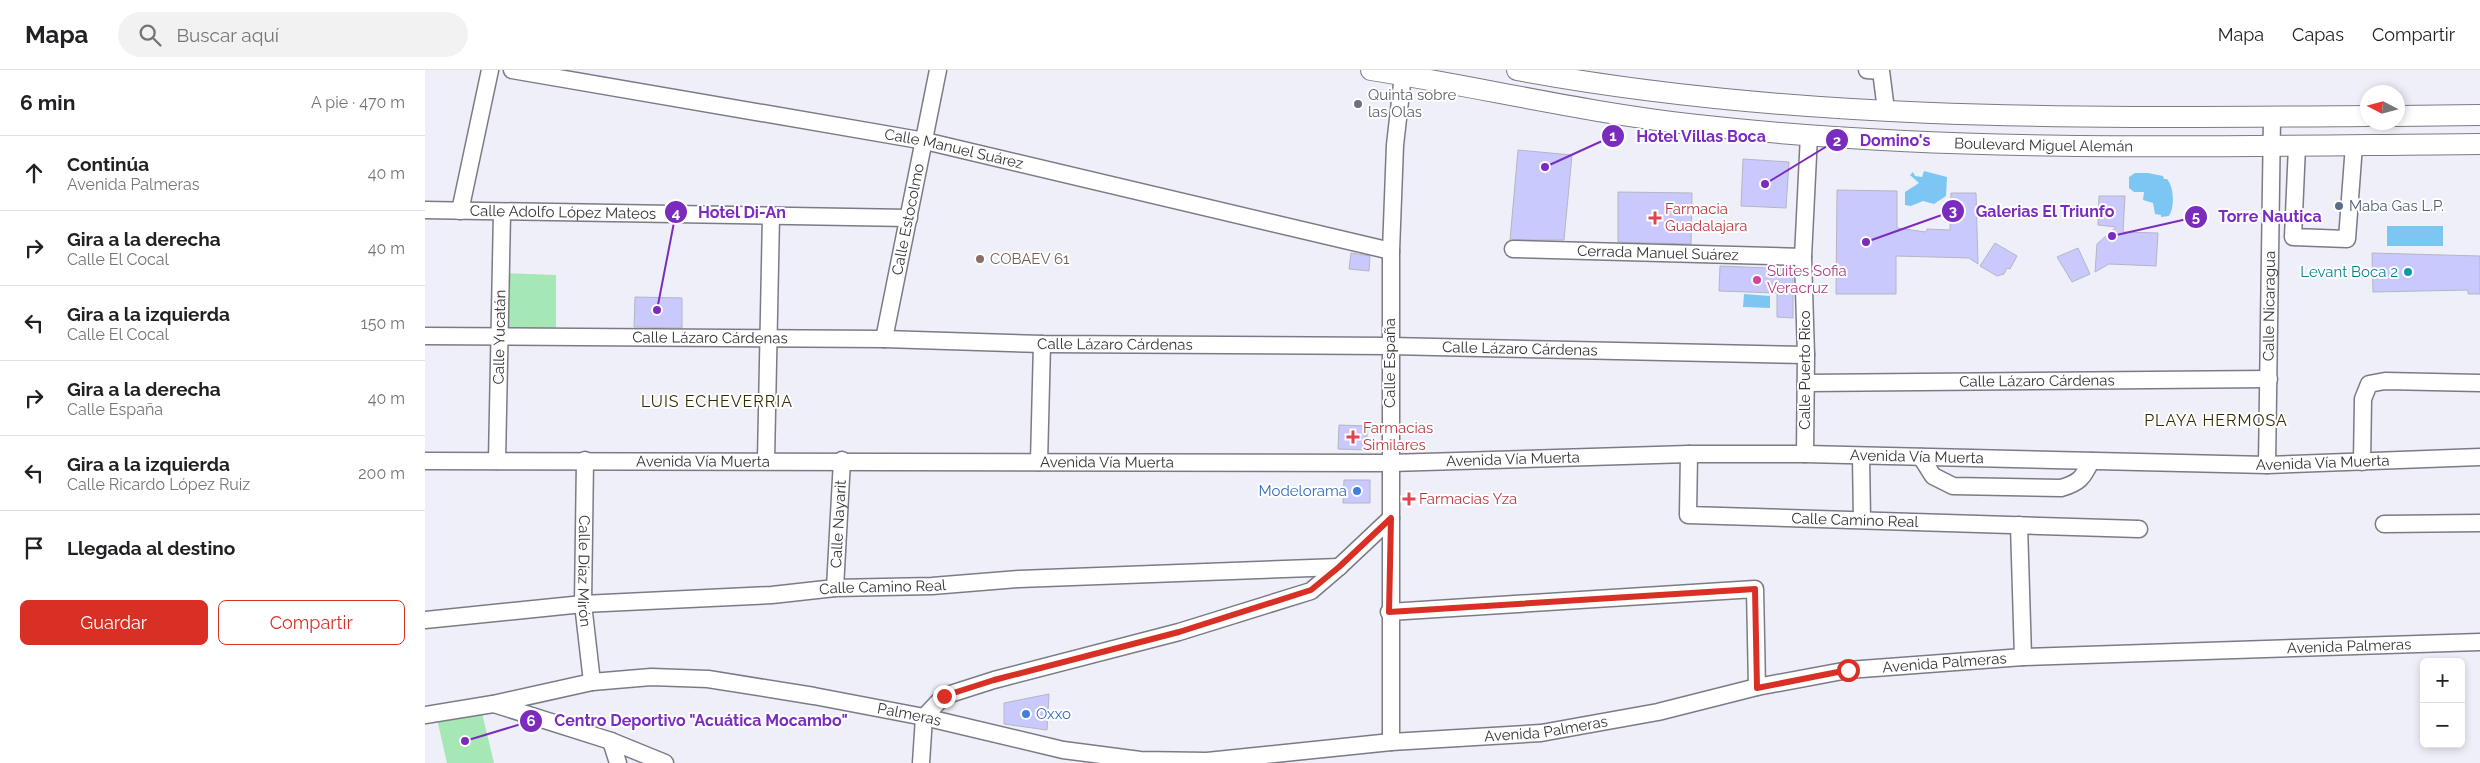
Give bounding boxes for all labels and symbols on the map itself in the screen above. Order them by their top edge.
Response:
north arrow [2360,85,2405,130]
place label: Quinta sobre las Olas [1368,86,1457,121]
marker: Quinta sobre las Olas [1352,98,1364,110]
callout: Hotel Villas Boca [1601,121,1776,152]
street label: Calle Manuel Suárez [883,125,1025,173]
callout: Domino's [1824,125,1940,156]
text: 1 [1609,127,1617,145]
text: Hotel Villas Boca [1636,127,1766,146]
text: Domino's [1860,131,1930,150]
text: 2 [1833,132,1841,150]
street label: Boulevard Miguel Alemán [1954,134,2133,155]
street label: Calle Estocolmo [888,162,928,277]
callout: Galerias El Triunfo [1940,195,2125,226]
callout: Hotel Di-An [663,197,797,228]
place label: Maba Gas L.P. [2349,197,2444,215]
place label: Farmacia Guadalajara [1665,200,1748,235]
marker: Maba Gas L.P. [2333,200,2345,212]
callout: Torre Nautica [2184,201,2332,232]
street label: Calle Adolfo López Mateos [470,202,656,223]
text: 3 [1949,202,1957,220]
text: Galerias El Triunfo [1976,202,2115,221]
text: Hotel Di-An [698,203,786,222]
text: 4 [672,204,681,222]
text: Torre Nautica [2218,207,2322,226]
text: 5 [2192,208,2200,226]
marker: Farmacia Guadalajara [1649,212,1661,224]
street label: Cerrada Manuel Suárez [1577,242,1739,264]
place label: COBAEV 61 [990,250,1070,268]
street label: Calle Nicaragua [2259,251,2279,361]
marker: COBAEV 61 [974,253,986,265]
place label: Suites Sofia Veracruz [1767,262,1847,297]
place label: Levant Boca 2 [2300,263,2398,281]
marker: Levant Boca 2 [2402,266,2414,278]
marker: Suites Sofia Veracruz [1751,274,1763,286]
street label: Calle Yucatán [490,289,509,385]
street label: Calle Puerto Rico [1796,310,1814,430]
street label: Calle España [1381,318,1399,408]
street label: Calle Lázaro Cárdenas [632,328,788,347]
street label: Calle Lázaro Cárdenas [1037,335,1193,354]
street label: Calle Lázaro Cárdenas [1442,338,1598,359]
street label: Calle Lázaro Cárdenas [1959,371,2115,391]
district label: LUIS ECHEVERRIA [641,392,793,411]
district label: PLAYA HERMOSA [2144,411,2288,430]
place label: Farmacias Similares [1363,419,1433,454]
marker: Farmacias Similares [1347,431,1359,443]
street label: Avenida Vía Muerta [1850,446,1984,467]
street label: Avenida Vía Muerta [1446,448,1580,470]
street label: Avenida Vía Muerta [2256,451,2390,474]
street label: Avenida Vía Muerta [636,452,770,471]
street label: Avenida Vía Muerta [1040,453,1174,472]
street label: Calle Nayarit [827,479,850,569]
place label: Modelorama [1259,482,1347,500]
marker: Modelorama [1351,485,1363,497]
place label: Farmacias Yza [1419,490,1517,508]
marker: Farmacias Yza [1403,493,1415,505]
street label: Calle Camino Real [1791,509,1920,531]
street label: Calle Díaz Mirón [574,515,595,628]
street label: Calle Camino Real [818,576,948,599]
street label: Avenida Palmeras [2287,635,2412,657]
street label: Avenida Palmeras [1882,649,2007,676]
route start [1837,659,1860,682]
route end [933,685,956,708]
street label: Palmeras [876,699,943,730]
callout: Centro Deportivo "Acuática Mocambo" [519,705,857,736]
place label: Oxxo [1036,705,1071,723]
marker: Oxxo [1020,708,1032,720]
text: Centro Deportivo "Acuática Mocambo" [554,711,848,730]
text: 6 [526,712,536,730]
street label: Avenida Palmeras [1484,712,1609,745]

